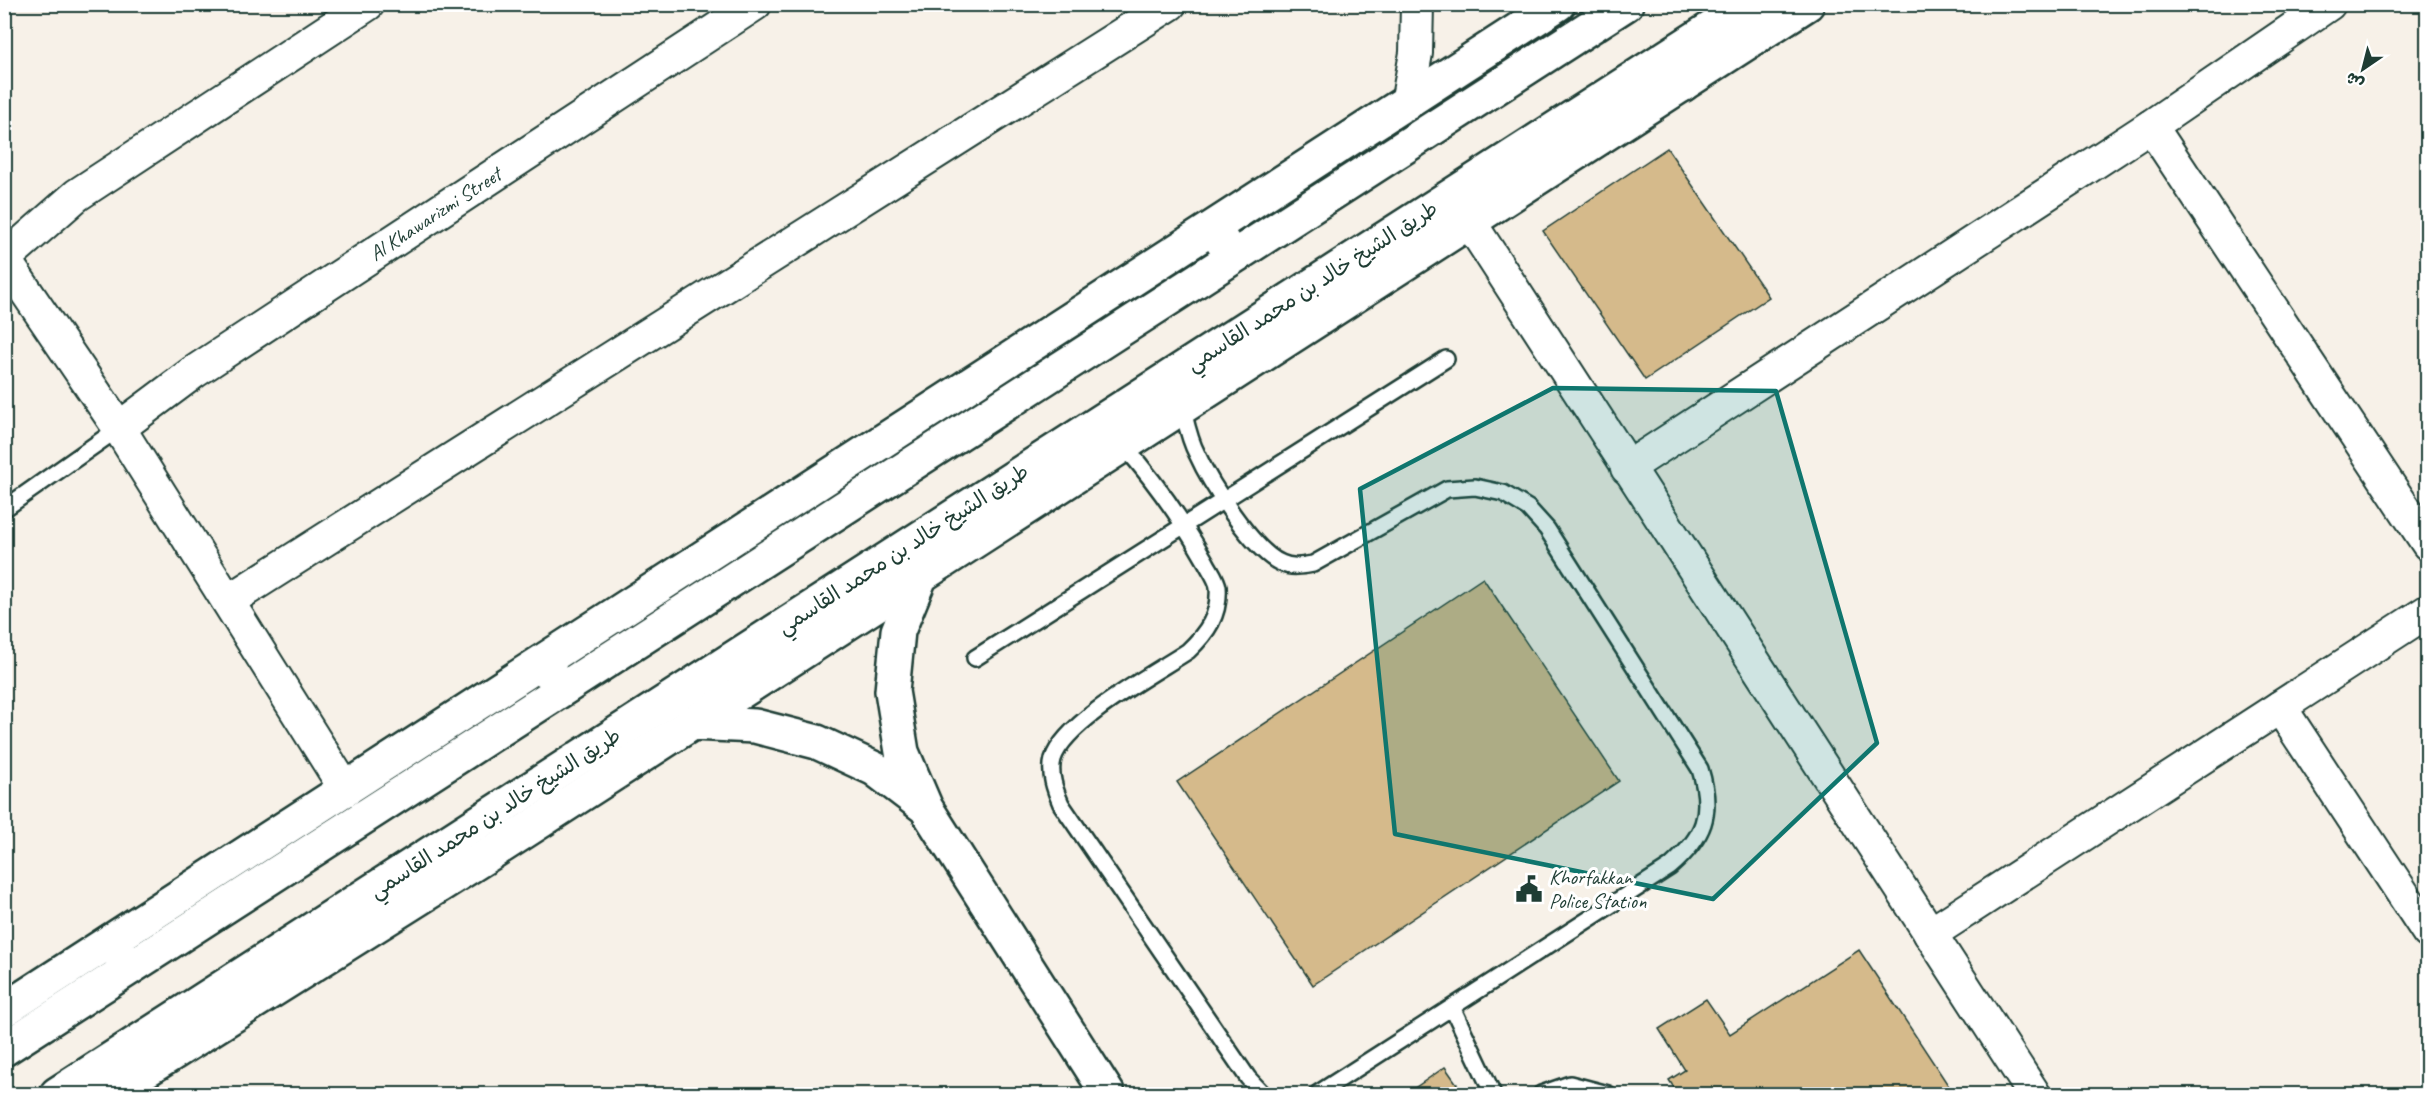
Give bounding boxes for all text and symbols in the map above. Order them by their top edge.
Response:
north arrow [2333,39,2393,99]
text: ش [2342,67,2368,94]
street label: Al Khawarizmi Street [364,159,509,266]
street label: طريق الشيخ خالد بن محمد القاسمي [1181,195,1446,382]
street label: طريق الشيخ خالد بن محمد القاسمي [772,458,1037,645]
street label: طريق الشيخ خالد بن محمد القاسمي [364,722,629,909]
place label: Khorfakkan Police Station [1549,864,1647,914]
public building icon: Khorfakkan Police Station [1514,874,1544,904]

